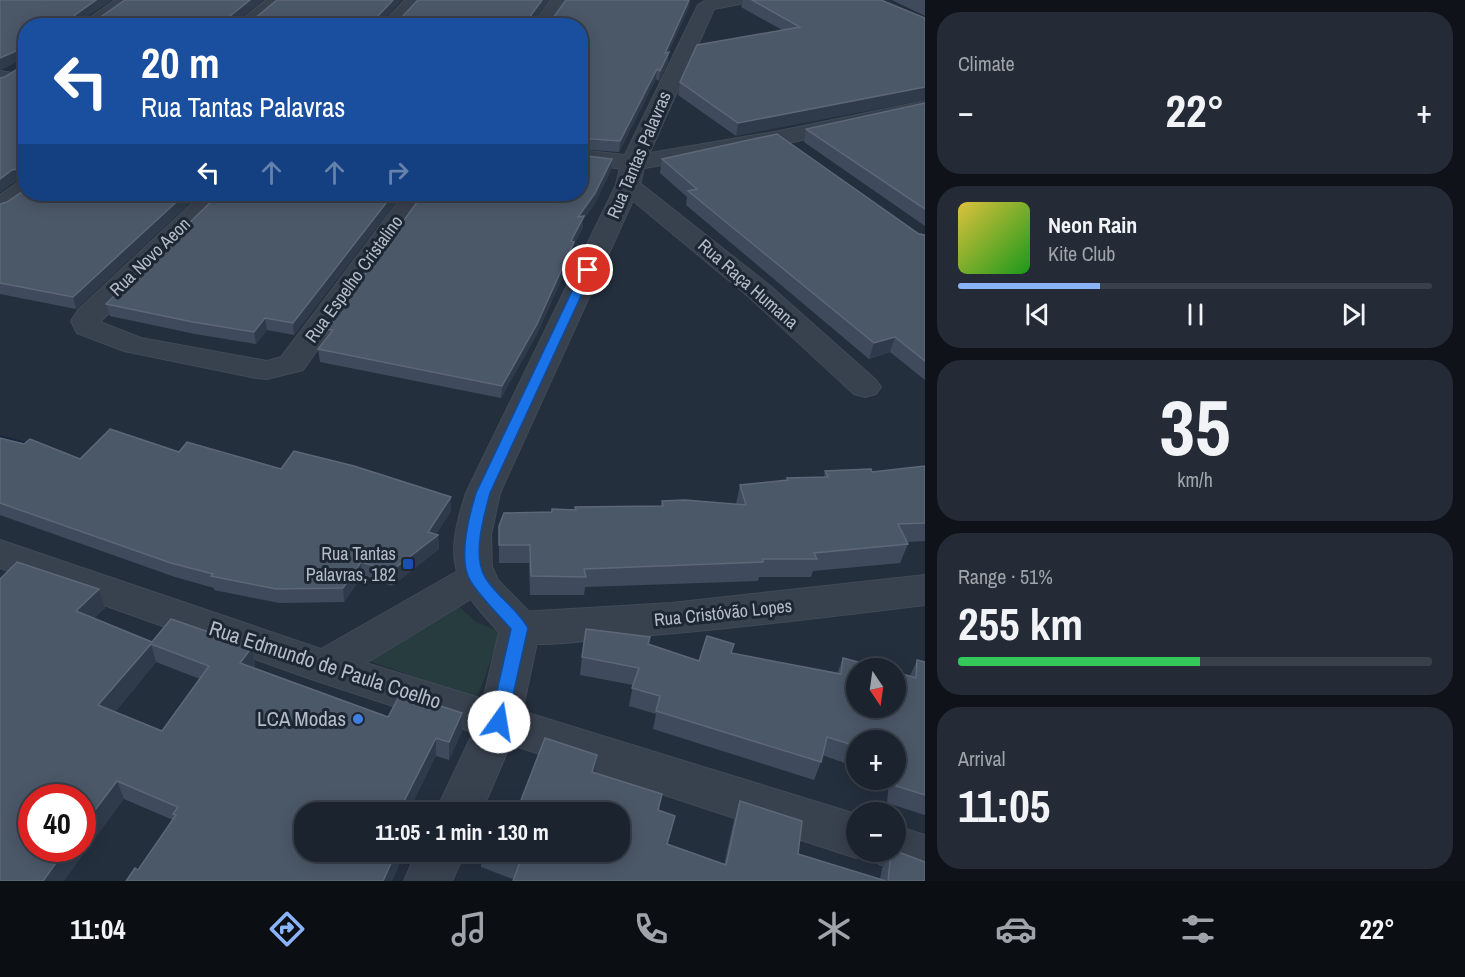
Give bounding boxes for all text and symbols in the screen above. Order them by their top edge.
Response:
text: 20 m [141,35,220,91]
icon: left [42,42,120,120]
text: Climate [958,50,1015,77]
text: 22° [1165,80,1225,141]
street label: Rua Tantas Palavras [600,87,677,222]
text: Rua Tantas Palavras [141,89,345,125]
text: − [958,89,974,133]
text: + [1416,89,1432,133]
icon: left [192,156,225,189]
icon: ahead [255,156,288,189]
icon: ahead [318,156,351,189]
icon: right [381,156,414,189]
street label: Rua Espelho Cristalino [299,210,408,347]
text: Neon Rain [1048,210,1137,240]
street label: Rua Novo Aeon [104,212,196,302]
street label: Rua Raça Humana [693,233,804,334]
text: Kite Club [1048,240,1115,267]
pin [562,244,613,295]
icon: arrive [571,253,604,286]
icon: previous [1021,298,1054,331]
icon: pause [1179,298,1212,331]
icon: next [1337,298,1370,331]
text: 35 [1159,374,1231,479]
text: km/h [1177,466,1213,493]
place label: Rua Tantas Palavras, 182 [306,541,396,587]
marker: Rua Tantas Palavras, 182 [401,557,415,571]
text: Range · 51% [958,563,1053,590]
street label: Rua Cristóvão Lopes [653,593,793,632]
text: 255 km [958,593,1083,654]
street label: Rua Edmundo de Paula Coelho [205,613,445,716]
north arrow [846,658,906,718]
map controls [846,658,906,862]
position arrow [467,690,531,754]
place label: LCA Modas [257,704,346,733]
marker: LCA Modas [351,712,365,726]
button: + [846,730,906,790]
text: Arrival [958,745,1005,772]
text: 11:05 [958,775,1050,836]
speed limit sign: 40 [18,784,96,862]
button: − [846,802,906,862]
text: 11:05 · 1 min · 130 m [375,817,549,847]
icon: directions [266,908,308,950]
icon: music [448,908,490,950]
icon: phone [630,908,672,950]
icon: climate [813,908,855,950]
icon: car [995,908,1037,950]
icon: filters [1177,908,1219,950]
text: 11:04 [70,911,126,947]
text: 22° [1359,911,1395,947]

